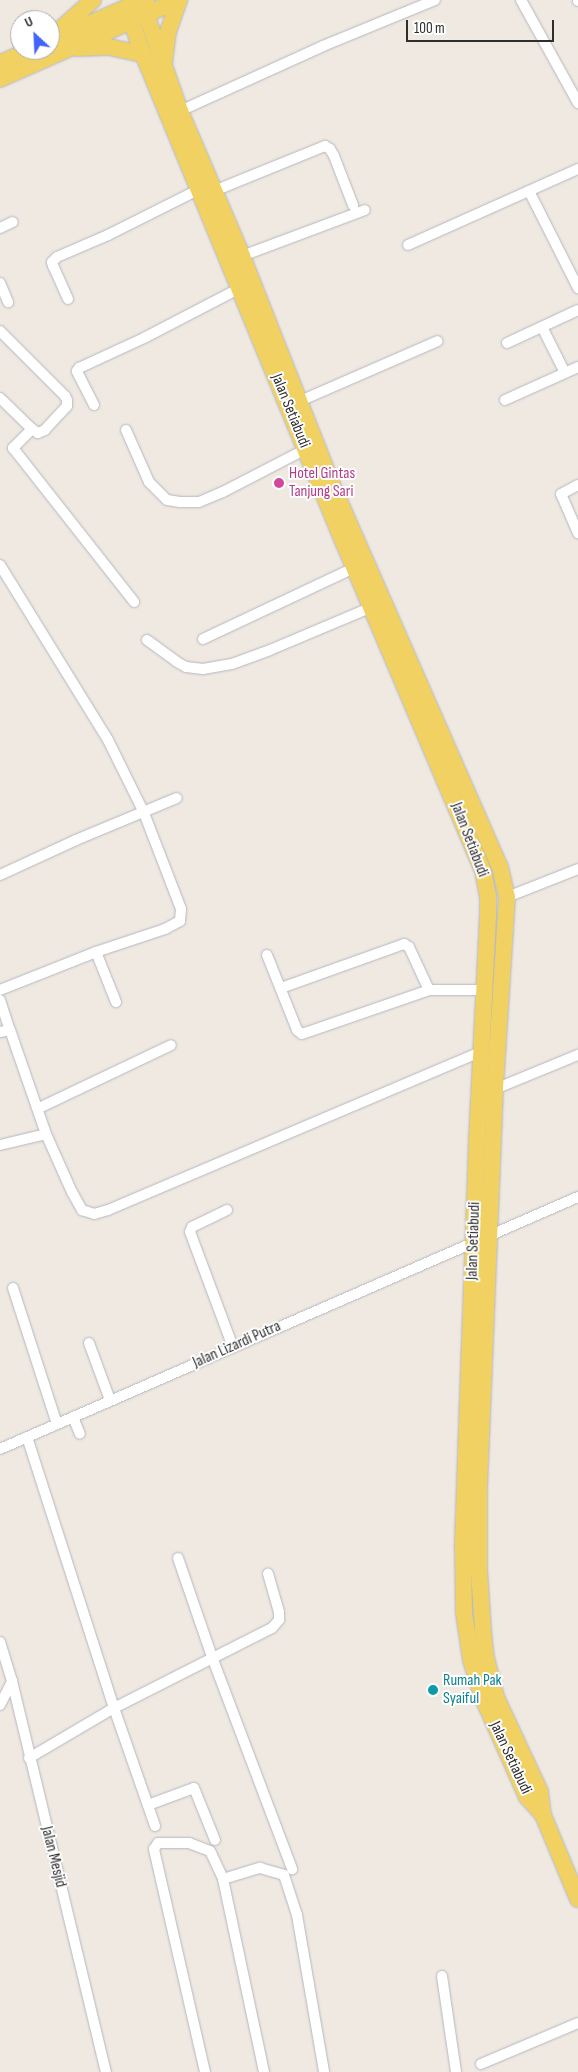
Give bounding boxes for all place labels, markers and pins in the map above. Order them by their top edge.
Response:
place label: Hotel Gintas Tanjung Sari [289,464,355,502]
marker: Hotel Gintas Tanjung Sari [273,477,285,489]
place label: Rumah Pak Syaiful [443,1671,502,1709]
marker: Rumah Pak Syaiful [427,1684,439,1696]

